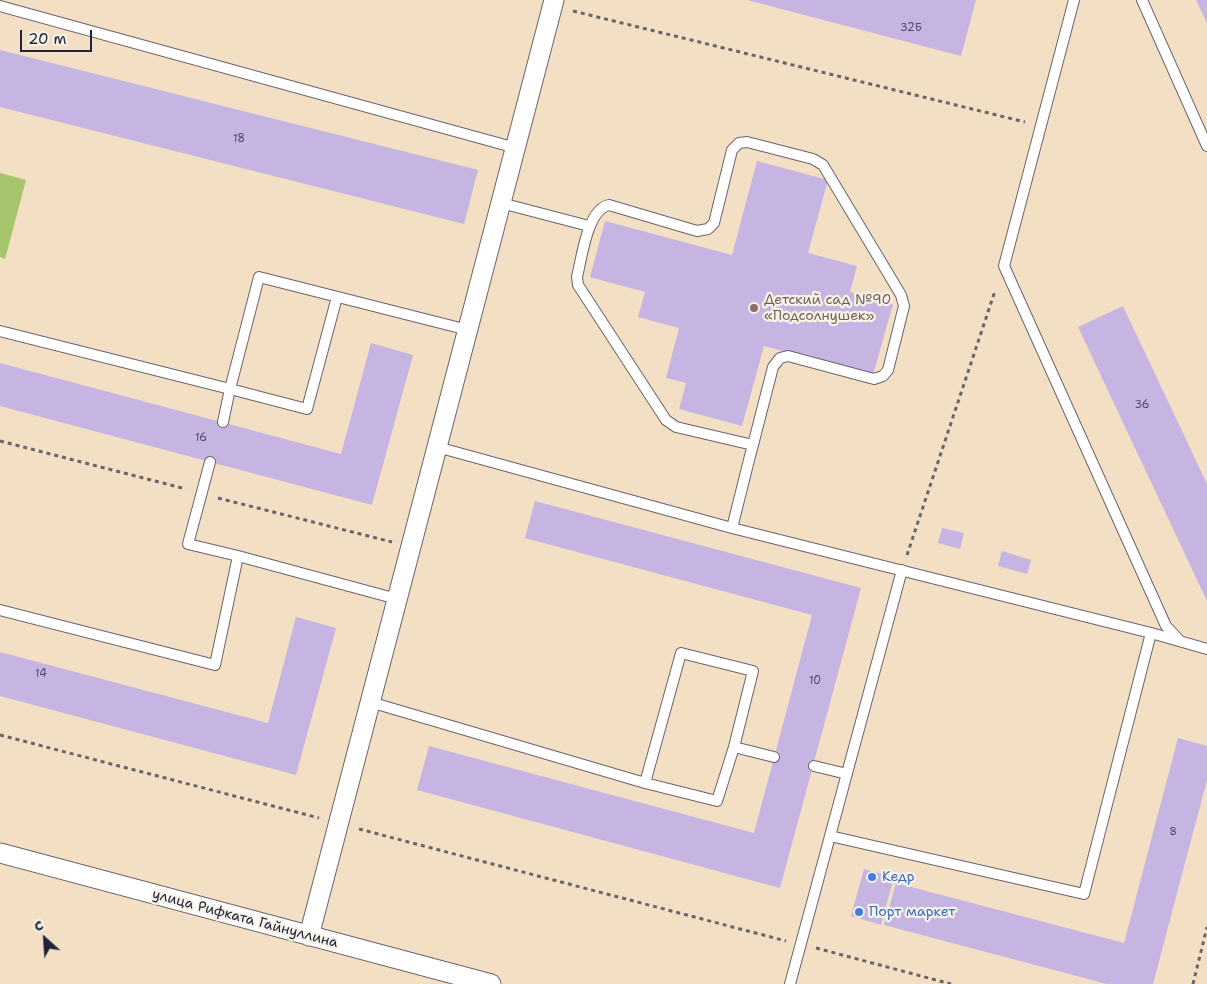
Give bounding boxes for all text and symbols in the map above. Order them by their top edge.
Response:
scale bar [22,20,95,52]
house number: 32Б [900,21,922,35]
text: 20 m [28,29,67,49]
house number: 18 [233,132,245,146]
place label: Детский сад №90 «Подсолнушек» [764,292,891,324]
marker: Детский сад №90 «Подсолнушек» [748,302,760,314]
house number: 36 [1134,398,1150,412]
house number: 16 [195,431,207,445]
house number: 14 [35,667,47,681]
house number: 10 [809,674,821,688]
house number: 8 [1169,825,1177,839]
place label: Кедр [882,869,915,885]
marker: Кедр [866,871,878,883]
street label: улица Рифката Гайнуллина [150,886,340,952]
place label: Порт маркет [869,904,955,920]
marker: Порт маркет [853,906,865,918]
north arrow [20,914,70,964]
text: С [31,916,46,935]

